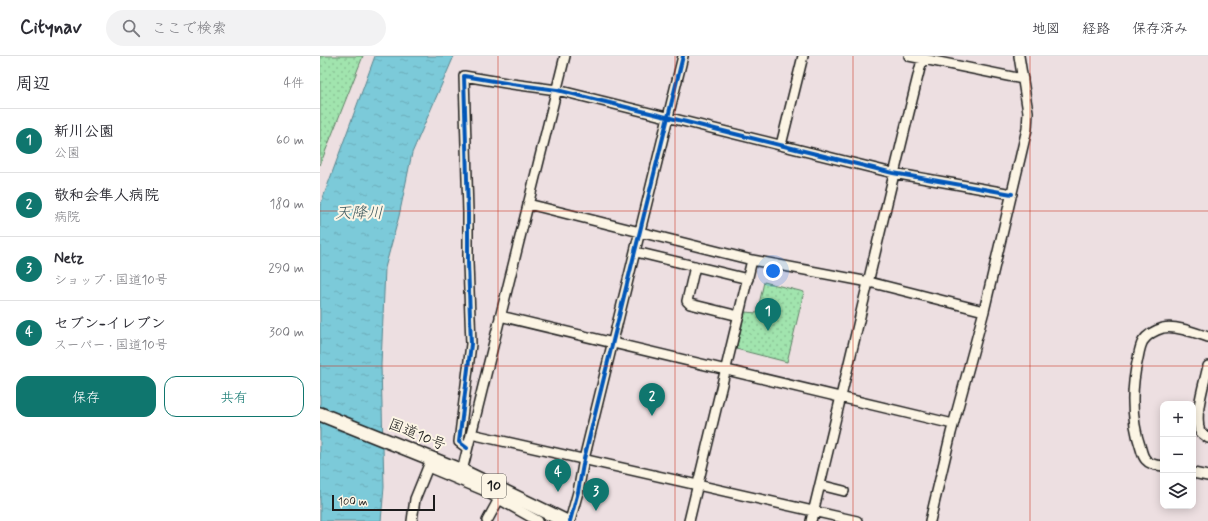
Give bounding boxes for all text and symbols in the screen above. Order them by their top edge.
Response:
search box [106,10,386,46]
text: Citynav [20,15,82,40]
icon: search [120,17,142,39]
text: ここで検索 [152,19,227,39]
text: 地図 [1032,20,1060,38]
text: 経路 [1082,20,1110,38]
text: 保存済み [1132,20,1188,38]
text: 周辺 [16,73,50,95]
text: 4件 [283,75,304,92]
text: 新川公園 [54,122,114,142]
text: 1 [26,132,32,149]
text: 60 m [276,132,304,149]
text: 公園 [54,145,80,162]
text: 敬和会隼人病院 [54,186,159,206]
text: 2 [26,196,32,213]
text: 180 m [269,196,304,213]
water label: 天降川 [335,203,383,224]
text: 病院 [54,209,80,226]
text: Netz [54,249,84,269]
text: 3 [26,260,32,277]
text: 290 m [268,260,304,277]
your location [763,261,783,281]
text: ショップ · 国道10号 [54,272,168,289]
pin: 1 [755,298,781,331]
text: セブン-イレブン [54,314,166,334]
text: 4 [25,324,33,341]
text: 300 m [269,324,304,341]
text: スーパー · 国道10号 [54,337,168,354]
button: 保存 [16,376,156,417]
button: 共有 [164,376,304,417]
pin: 2 [639,383,665,416]
map controls [1160,401,1196,509]
button: + [1160,401,1196,437]
street label: 国道10号 [385,414,449,456]
button: − [1160,437,1196,473]
pin: 4 [545,459,571,492]
button: layers [1160,473,1196,509]
road number: 10 [482,474,506,498]
pin: 3 [583,478,609,511]
scale bar [332,493,435,512]
text: 100 m [338,495,368,509]

